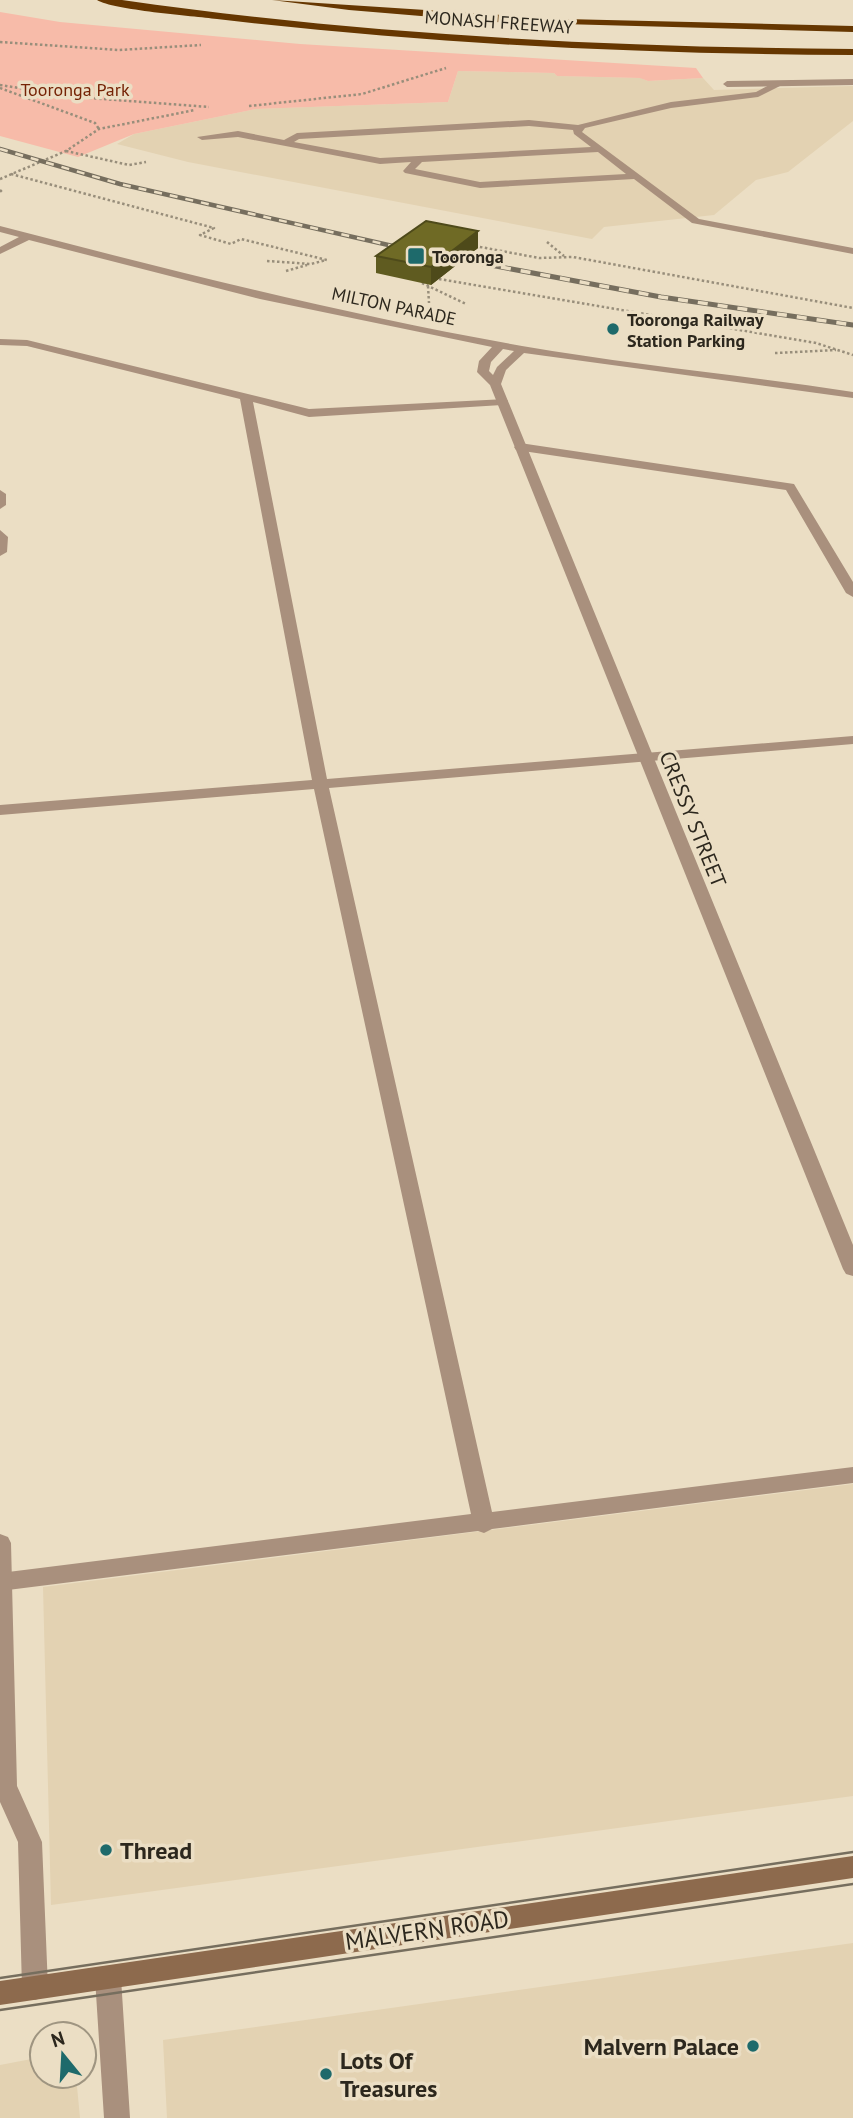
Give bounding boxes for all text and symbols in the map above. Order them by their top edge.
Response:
street label: MONASH FREEWAY [424,5,574,39]
park label: Tooronga Park [20,78,130,101]
place label: Tooronga [432,245,504,268]
marker: Tooronga [406,246,426,266]
street label: MILTON PARADE [330,282,458,330]
place label: Tooronga Railway Station Parking [627,308,764,352]
marker: Tooronga Railway Station Parking [605,321,621,337]
street label: CRESSY STREET [653,747,733,891]
place label: Thread [120,1835,192,1866]
marker: Thread [98,1842,114,1858]
street label: MALVERN ROAD [343,1903,511,1957]
north arrow [28,2020,98,2090]
text: N [48,2025,67,2052]
place label: Malvern Palace [584,2031,739,2062]
marker: Malvern Palace [745,2038,761,2054]
place label: Lots Of Treasures [340,2045,437,2104]
marker: Lots Of Treasures [318,2066,334,2082]

